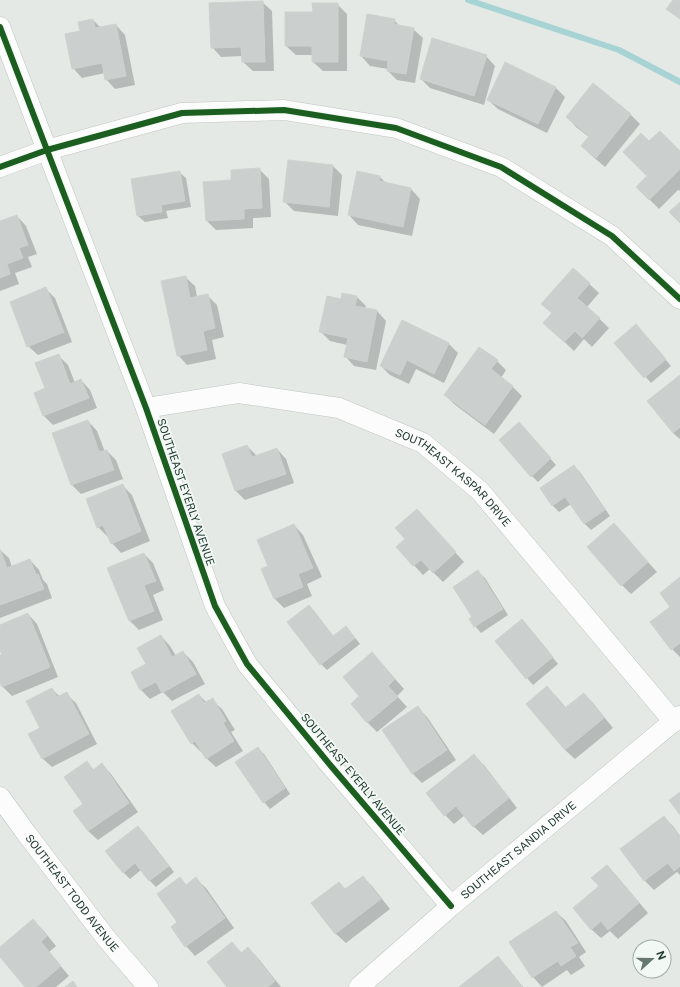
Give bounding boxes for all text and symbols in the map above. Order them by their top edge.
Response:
street label: SOUTHEAST EYERLY AVENUE [155,417,217,567]
street label: SOUTHEAST KASPAR DRIVE [394,426,513,529]
street label: SOUTHEAST EYERLY AVENUE [299,711,407,837]
street label: SOUTHEAST SANDIA DRIVE [458,799,578,901]
street label: SOUTHEAST TODD AVENUE [23,832,121,954]
north arrow [632,939,672,979]
text: N [654,949,668,962]

